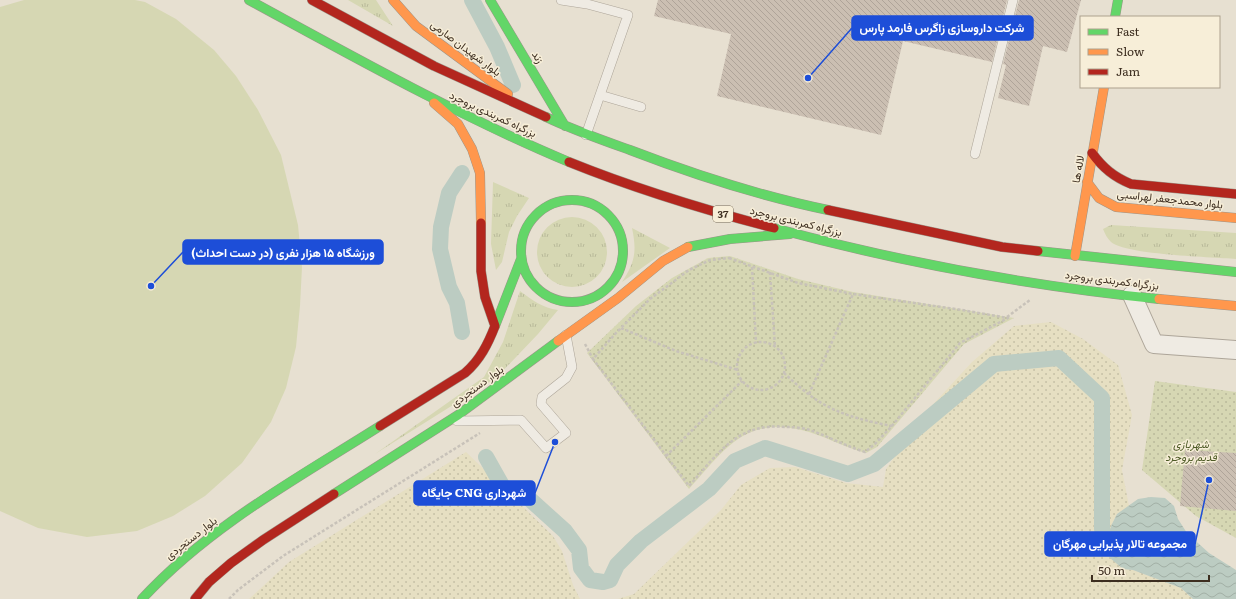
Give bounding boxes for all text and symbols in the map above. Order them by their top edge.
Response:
street label: بلوار شهیدان صارمی [428,15,505,79]
callout: شرکت داروسازی زاگرس فارمد پارس [852,16,1033,40]
legend [1080,16,1220,88]
text: شرکت داروسازی زاگرس فارمد پارس [860,18,1025,36]
text: Fast [1116,22,1140,40]
text: Slow [1116,42,1145,60]
street label: زند [529,47,549,66]
text: Jam [1116,62,1141,80]
street label: بزرگراه کمربندی بروجرد [447,86,540,140]
street label: لاله ها [1067,154,1087,184]
street label: بلوار محمدجعفر لهراسبی [1116,184,1224,212]
street label: بزرگراه کمربندی بروجرد [748,201,844,239]
road number: 37 [713,206,733,222]
callout: ورزشگاه ۱۵ هزار نفری (در دست احداث) [183,240,383,264]
text: ورزشگاه ۱۵ هزار نفری (در دست احداث) [191,243,375,261]
street label: بزرگراه کمربندی بروجرد [1064,265,1160,293]
street label: بلوار دستجردی [447,361,506,410]
park label: شهربازی قدیم بروجرد [1165,435,1218,465]
callout: جایگاه CNG شهرداری [414,481,535,505]
text: جایگاه CNG شهرداری [422,483,527,501]
street label: بلوار دستجردی [161,512,220,563]
callout: مجموعه تالار پذیرایی مهرگان [1045,532,1195,556]
text: مجموعه تالار پذیرایی مهرگان [1053,534,1188,552]
scale bar [1092,557,1209,583]
text: 50 m [1098,561,1125,579]

